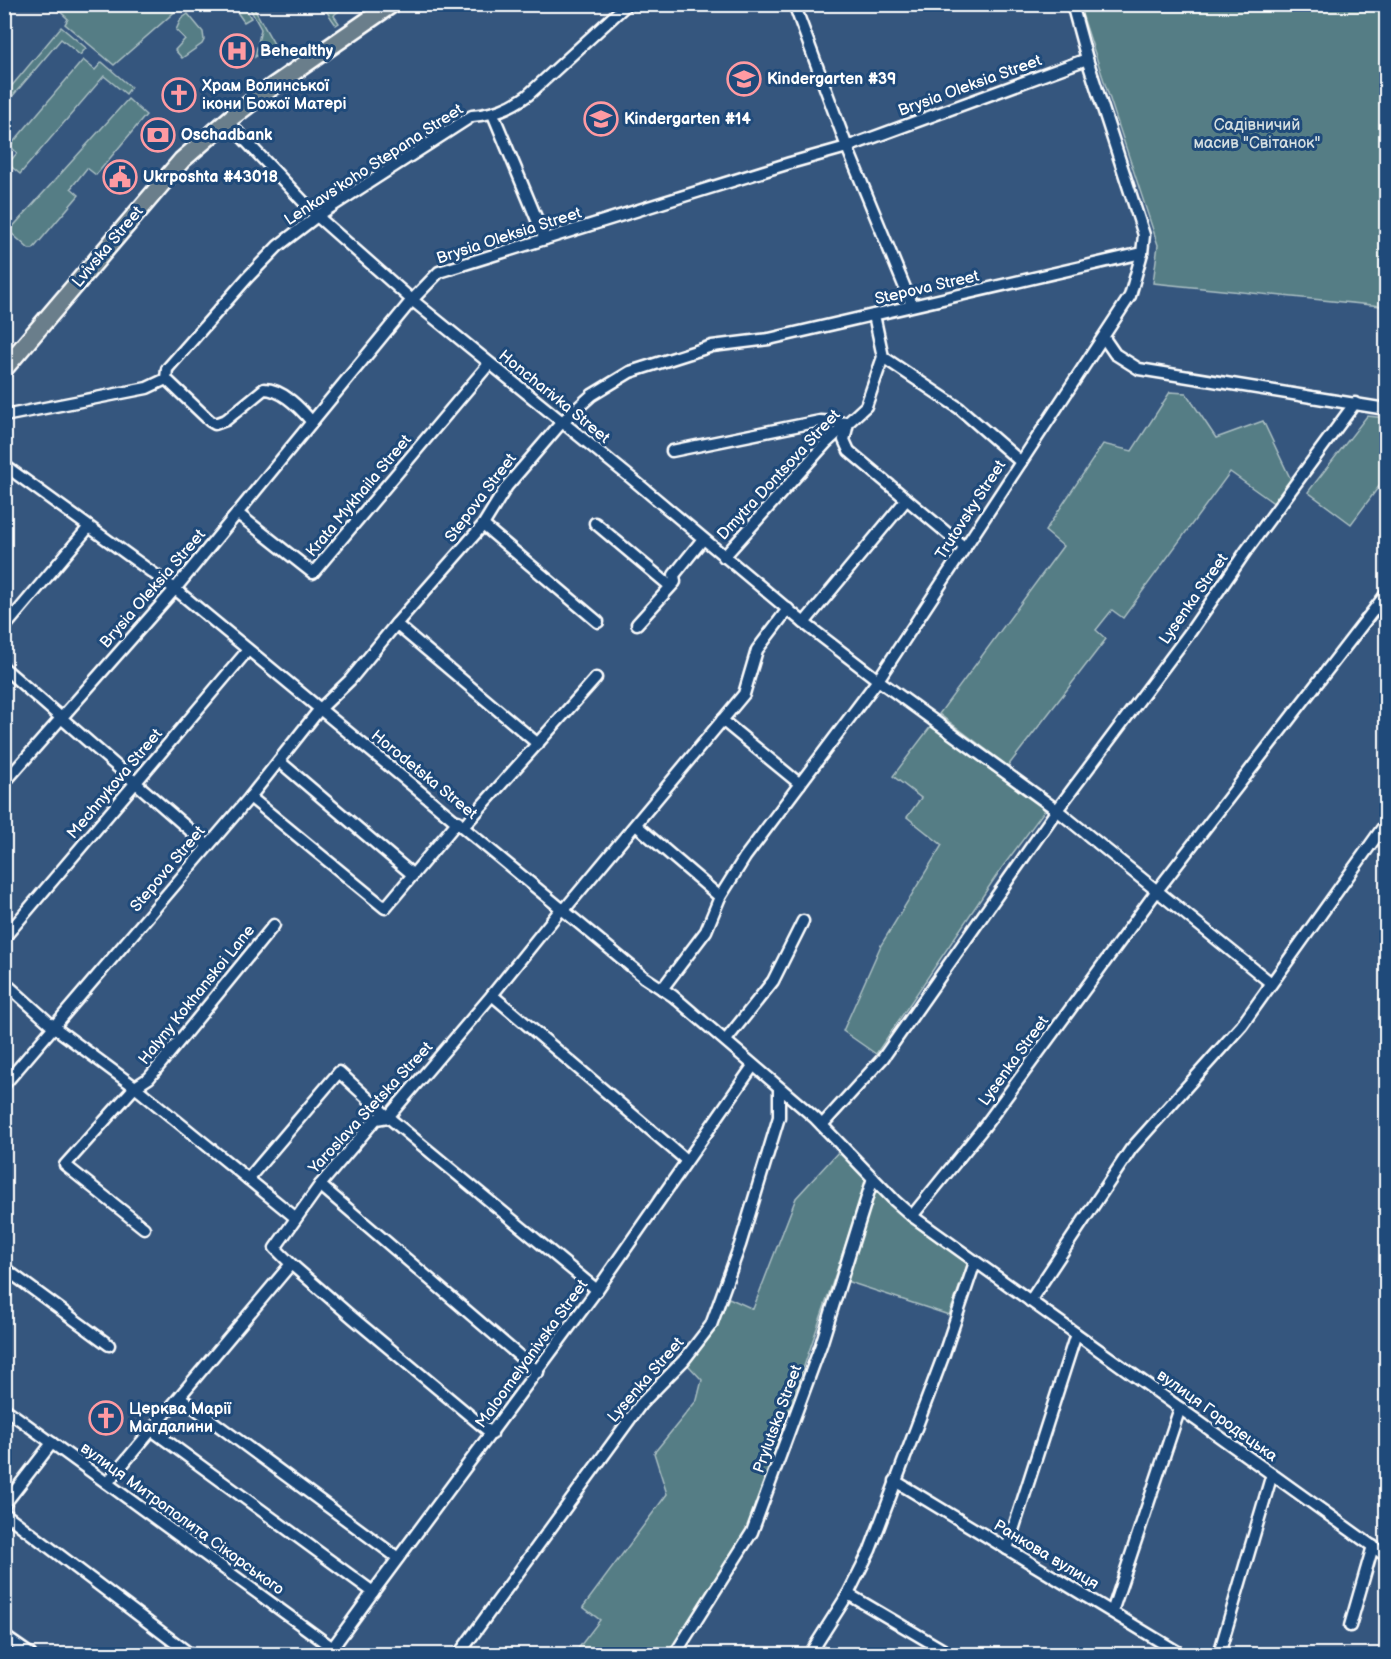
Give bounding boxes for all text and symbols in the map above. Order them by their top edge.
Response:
hospital icon: Behealthy [219,33,255,69]
place label: Behealthy [260,42,334,61]
street label: Brysia Oleksia Street [896,51,1044,121]
school or university icon: Kindergarten #39 [726,61,762,97]
place label: Kindergarten #39 [767,70,896,89]
church icon: Храм Волинської ікони Божої Матері [161,77,197,113]
place label: Храм Волинської ікони Божої Матері [201,77,347,114]
street label: Lenkavsʹkoho Stepana Street [281,100,467,230]
school or university icon: Kindergarten #14 [583,101,619,137]
place label: Kindergarten #14 [624,110,751,129]
park label: Садівничий масив "Світанок" [1193,116,1321,153]
bank icon: Oschadbank [140,117,176,153]
place label: Oschadbank [181,126,273,145]
public building icon: Ukrposhta #43018 [102,159,138,195]
place label: Ukrposhta #43018 [143,168,278,187]
street label: Lvivska Street [69,202,148,291]
street label: Brysia Oleksia Street [434,204,584,268]
street label: Stepova Street [873,267,981,309]
street label: Honcharivka Street [495,346,613,448]
street label: Dmytra Dontsova Street [714,406,845,544]
street label: Krata Mykhaila Street [302,431,416,561]
street label: Stepova Street [441,450,521,546]
street label: Trutovsky Street [932,457,1010,563]
street label: Brysia Oleksia Street [96,526,210,652]
street label: Lysenka Street [1156,550,1232,648]
street label: Mechnykova Street [63,725,167,843]
street label: Horodetska Street [367,726,481,824]
street label: Stepova Street [127,822,210,916]
street label: Halyny Kokhanskoi Lane [135,921,259,1069]
street label: Lysenka Street [975,1012,1053,1110]
street label: Yaroslava Stetska Street [304,1038,437,1179]
street label: Maloomelyanivska Street [472,1276,592,1432]
street label: Lysenka Street [604,1333,688,1426]
street label: Prylutska Street [750,1362,806,1476]
street label: вулиця Городецька [1153,1366,1281,1466]
church icon: Церква Марії Магдалини [88,1400,124,1436]
place label: Церква Марії Магдалини [129,1400,232,1437]
street label: вулиця Митрополита Сікорського [77,1439,287,1599]
street label: Ранкова вулиця [990,1516,1102,1594]

